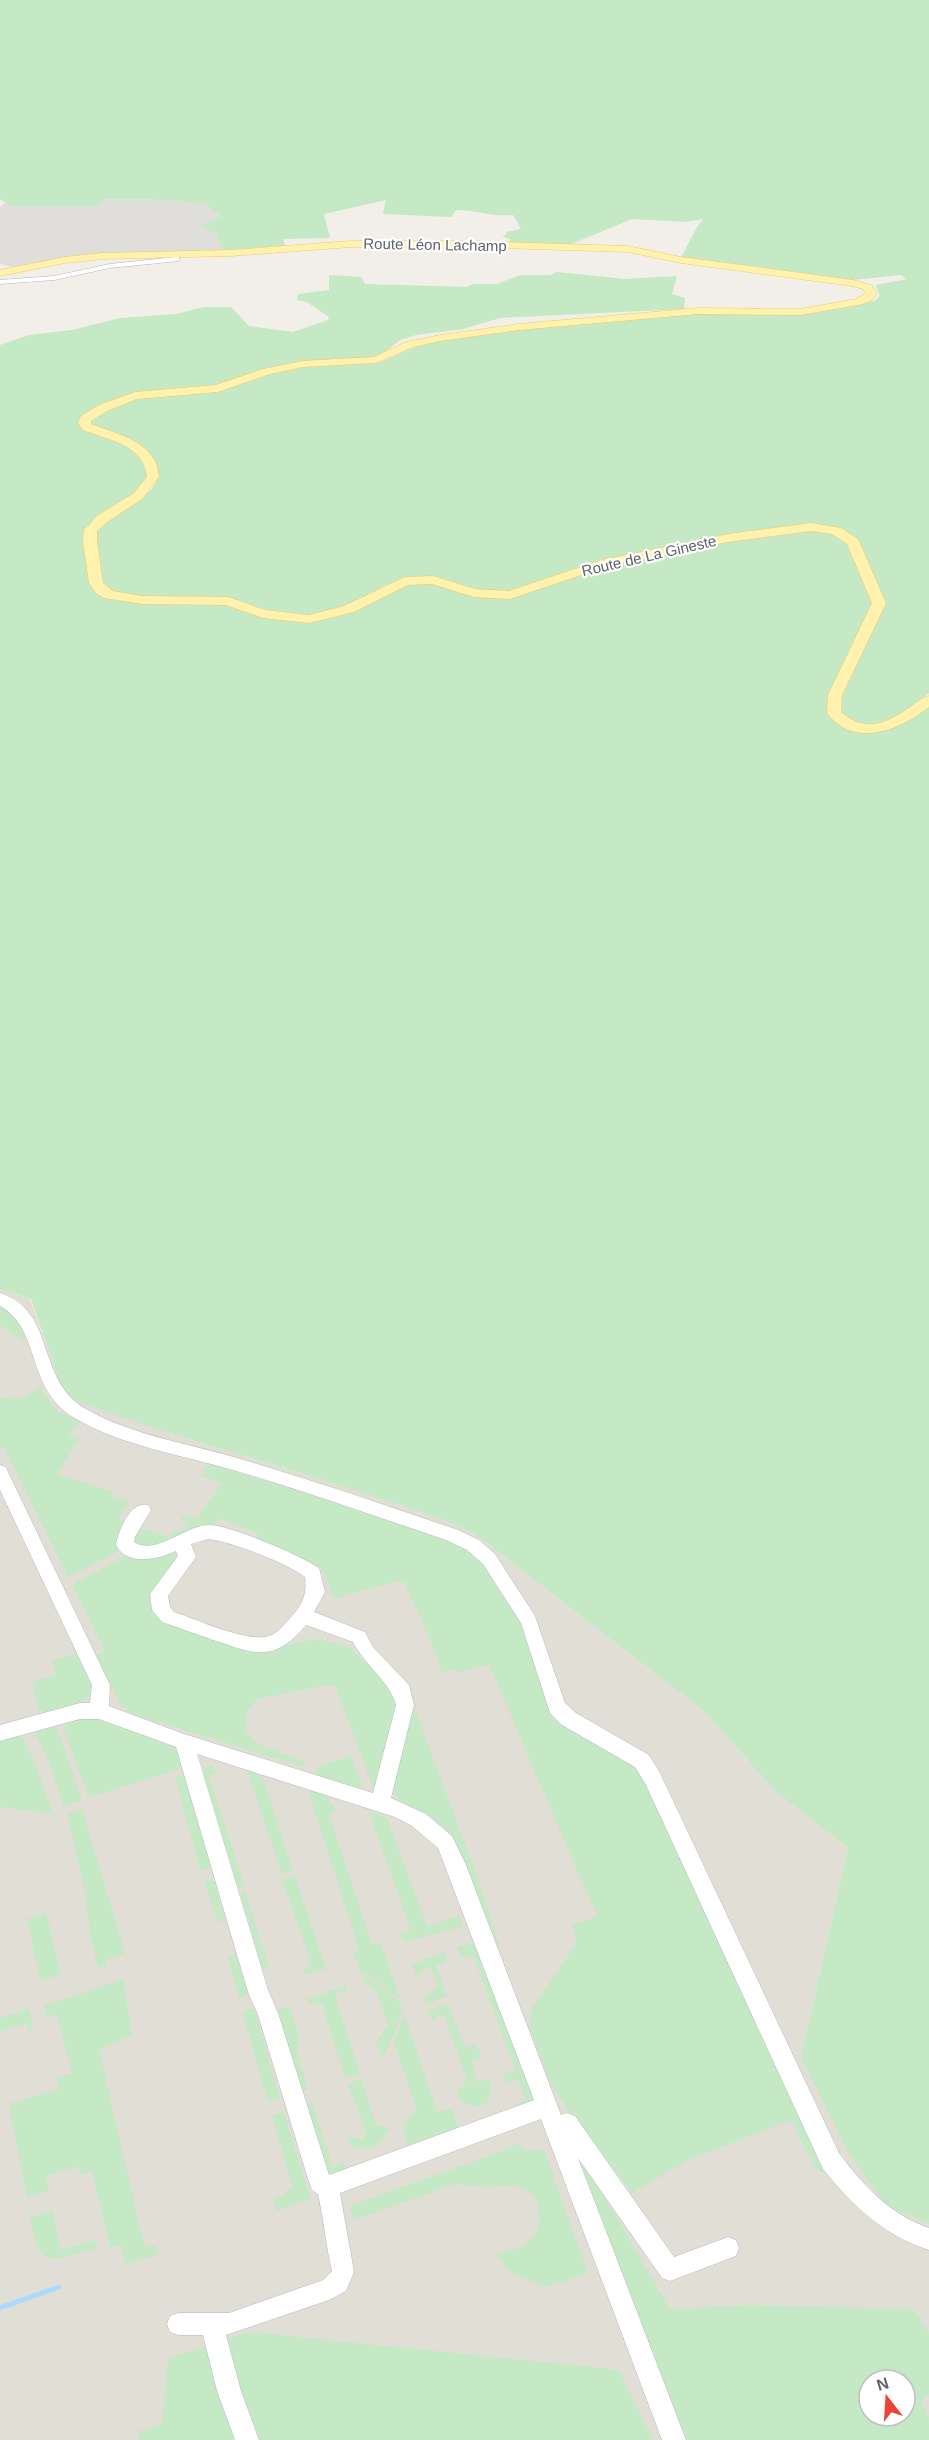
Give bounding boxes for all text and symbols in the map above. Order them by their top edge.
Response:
street label: Route Léon Lachamp [363,235,507,254]
street label: Route de La Gineste [580,532,718,579]
north arrow [857,2368,917,2428]
text: N [875,2374,891,2394]

